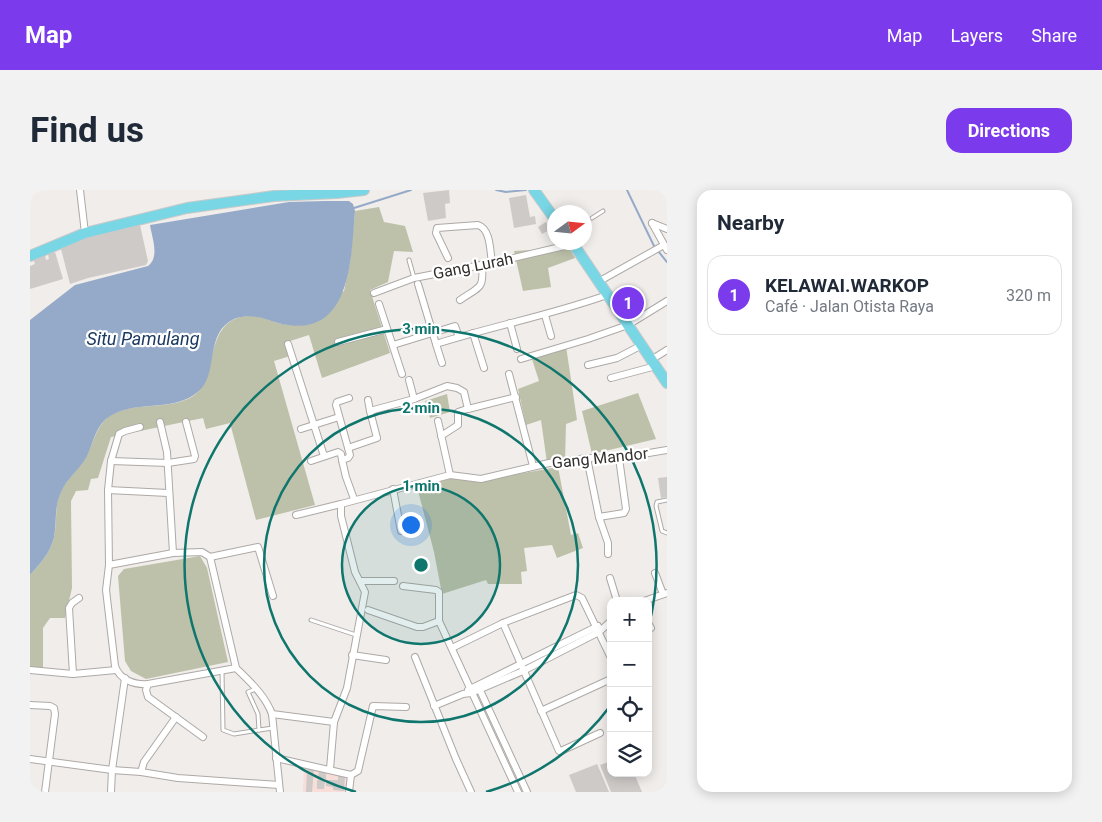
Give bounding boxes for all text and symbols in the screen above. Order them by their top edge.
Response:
text: Map [25,21,72,49]
text: Map [887,25,922,46]
text: Layers [950,25,1003,46]
text: Share [1031,25,1077,46]
button: Directions [946,108,1072,153]
text: Find us [30,110,144,151]
north arrow [547,205,592,250]
text: Nearby [717,211,784,235]
street label: Gang Lurah [431,249,515,283]
text: KELAWAI.WARKOP [765,274,929,297]
pin: 1 [612,284,644,322]
text: 1 [729,286,739,305]
text: 320 m [1006,286,1051,305]
text: Café · Jalan Otista Raya [765,297,934,316]
text: 3 min [402,320,440,338]
water label: Situ Pamulang [87,328,200,349]
text: 2 min [402,399,440,417]
street label: Gang Mandor [551,443,650,472]
text: 1 min [402,477,440,495]
your location [398,512,424,538]
centre of rings [412,556,430,574]
map controls [607,597,652,777]
button: + [607,597,652,642]
button: − [607,642,652,687]
button: locate [607,687,652,732]
button: layers [607,732,652,777]

